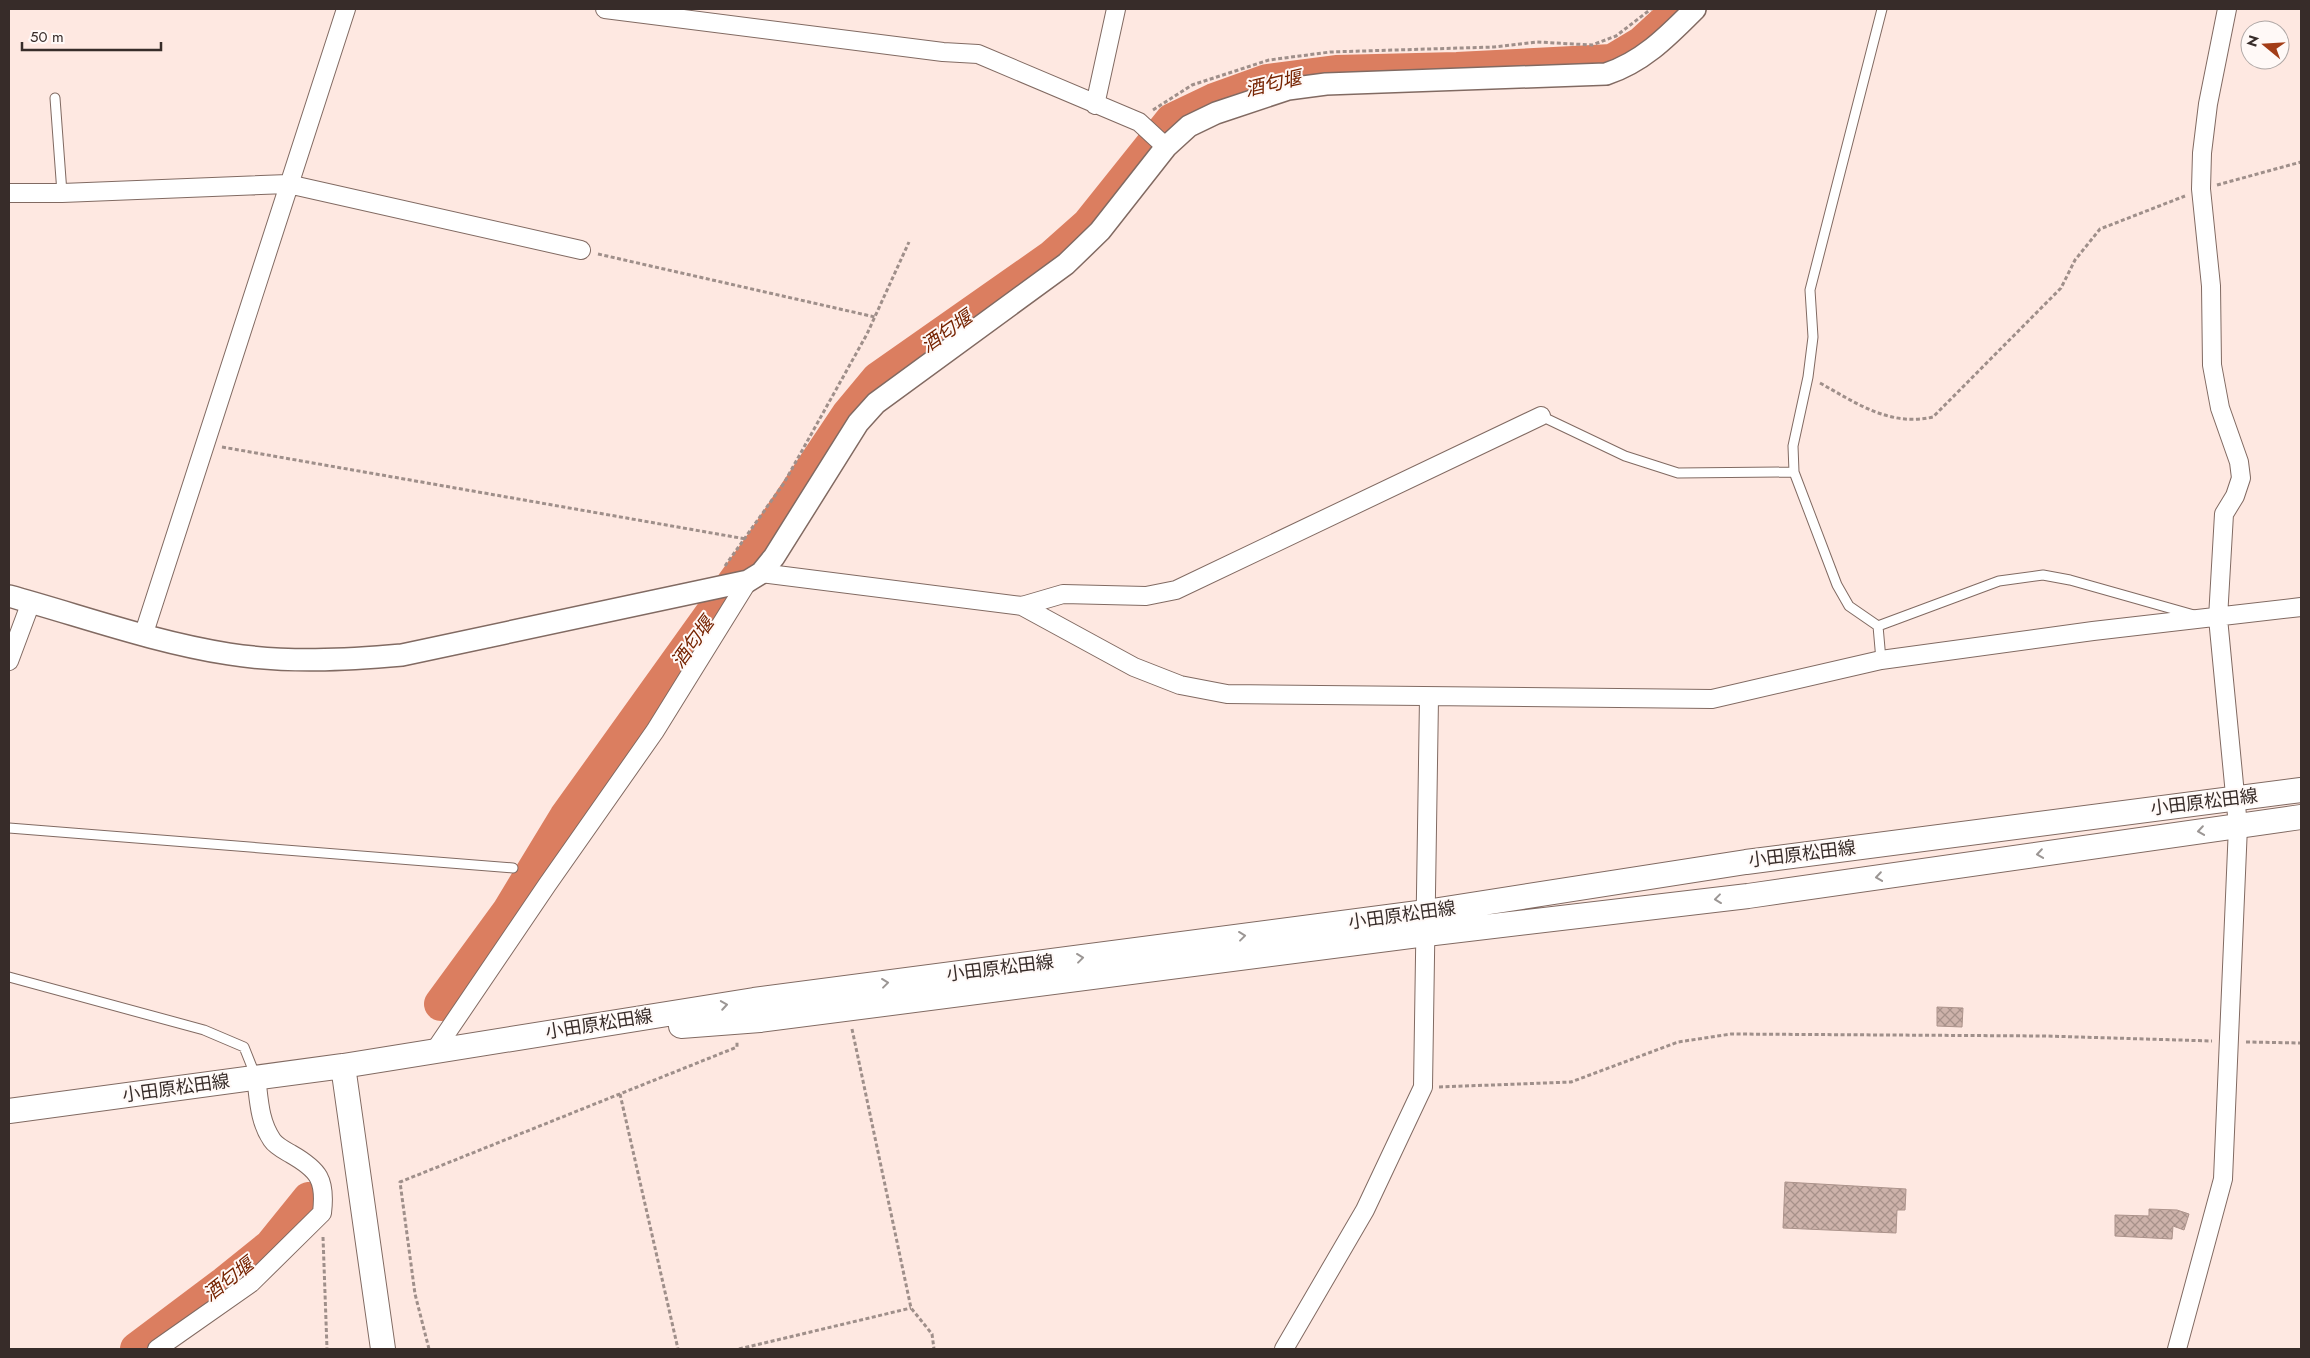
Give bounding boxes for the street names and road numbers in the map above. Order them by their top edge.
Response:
street label: 小田原松田線 [2149,783,2259,821]
street label: 小田原松田線 [1747,835,1857,873]
street label: 小田原松田線 [1347,895,1457,935]
street label: 小田原松田線 [945,949,1055,987]
street label: 小田原松田線 [544,1003,654,1045]
street label: 小田原松田線 [121,1068,231,1108]

